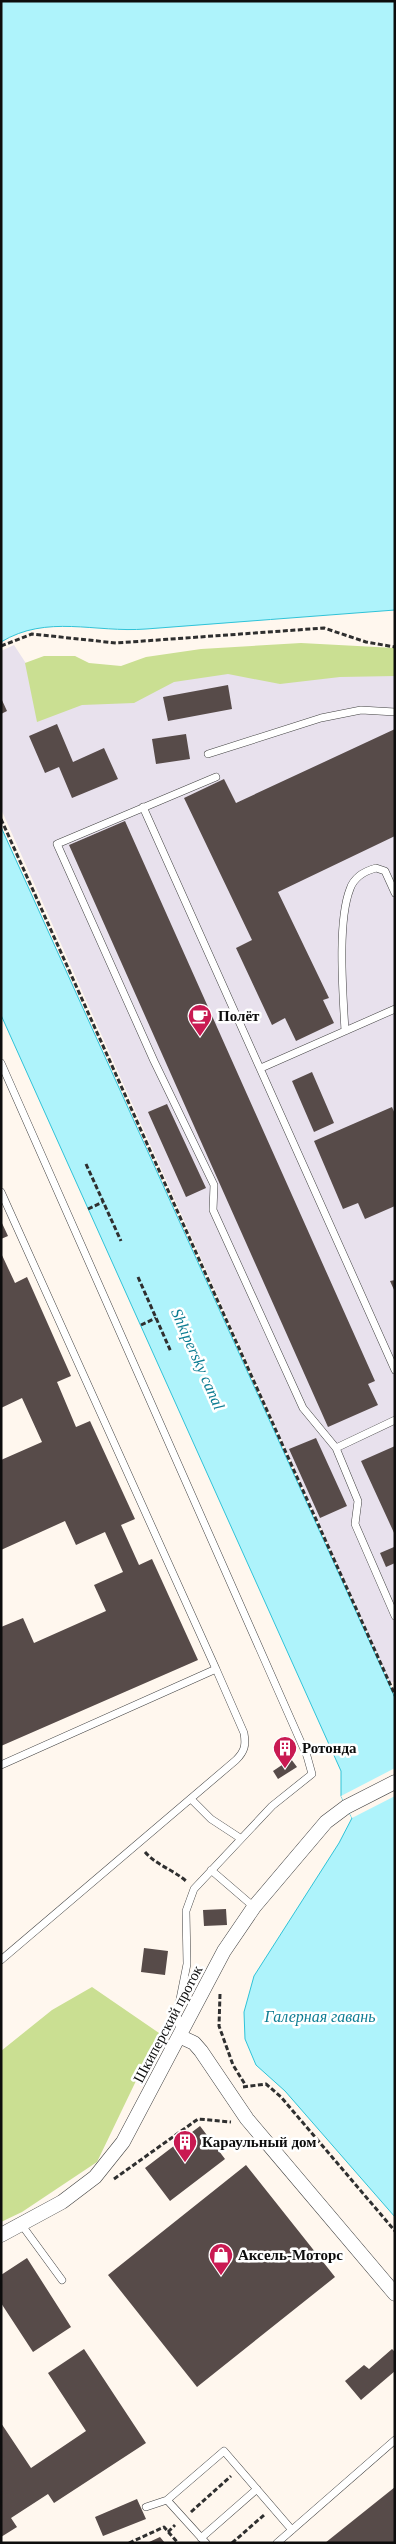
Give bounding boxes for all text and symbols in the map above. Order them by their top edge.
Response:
cafe icon: Полёт [187,1003,213,1037]
place label: Полёт [218,1008,260,1024]
water label: Shkipersky canal [167,1306,228,1413]
building icon: Ротонда [272,1735,298,1769]
place label: Ротонда [302,1740,357,1756]
street label: Шкиперский проток [130,1962,206,2085]
water label: Галерная гавань [264,2008,375,2026]
building icon: Караульный дом [172,2129,198,2163]
place label: Караульный дом [202,2134,317,2150]
shop icon: Аксель-Моторс [208,2242,234,2276]
place label: Аксель-Моторс [238,2247,343,2263]

